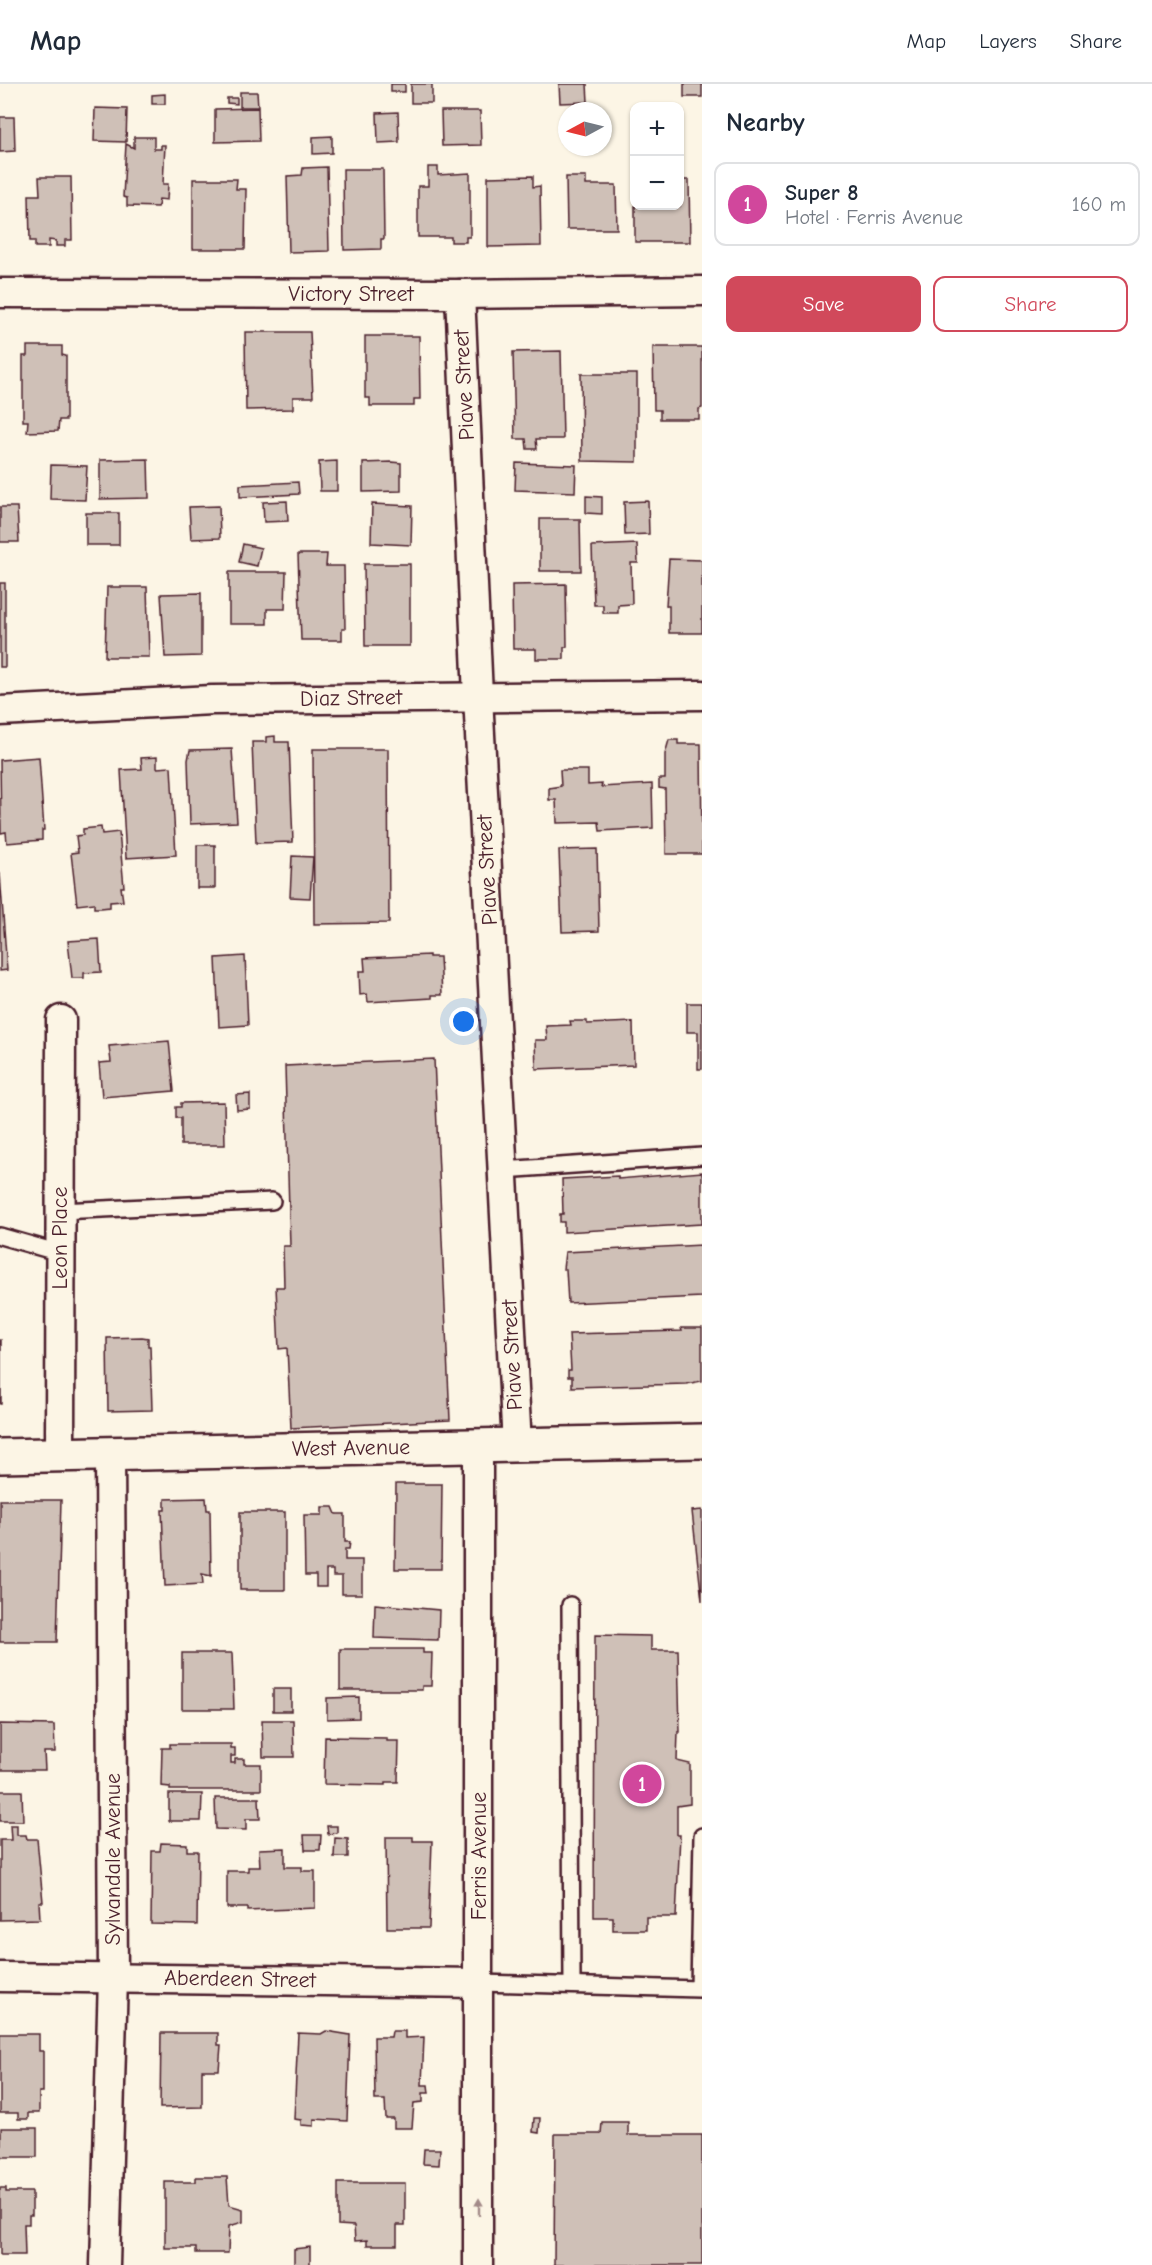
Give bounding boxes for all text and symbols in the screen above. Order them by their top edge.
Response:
text: Map [30,25,81,57]
text: Map [907,29,946,53]
text: Layers [979,29,1037,53]
text: Share [1070,29,1122,53]
north arrow [558,102,612,156]
map controls [630,102,684,210]
button: + [630,102,684,156]
text: Nearby [726,108,805,138]
button: − [630,156,684,210]
text: Super 8 [785,180,859,206]
text: 1 [744,193,751,216]
text: 160 m [1072,193,1126,216]
text: Hotel · Ferris Avenue [785,206,963,229]
button: Save [726,276,921,332]
button: Share [933,276,1128,332]
street label: Victory Street [288,281,415,307]
street label: Piave Street [448,328,480,441]
street label: Diaz Street [300,684,403,712]
street label: Piave Street [471,813,503,926]
your location [449,1007,478,1036]
street label: Leon Place [47,1187,73,1289]
street label: Piave Street [496,1298,528,1411]
street label: West Avenue [292,1434,410,1462]
pin: 1 [622,1762,662,1806]
street label: Sylvandale Avenue [100,1773,126,1945]
street label: Ferris Avenue [466,1792,492,1920]
street label: Aberdeen Street [164,1965,317,1993]
one-way arrow [474,2197,483,2216]

